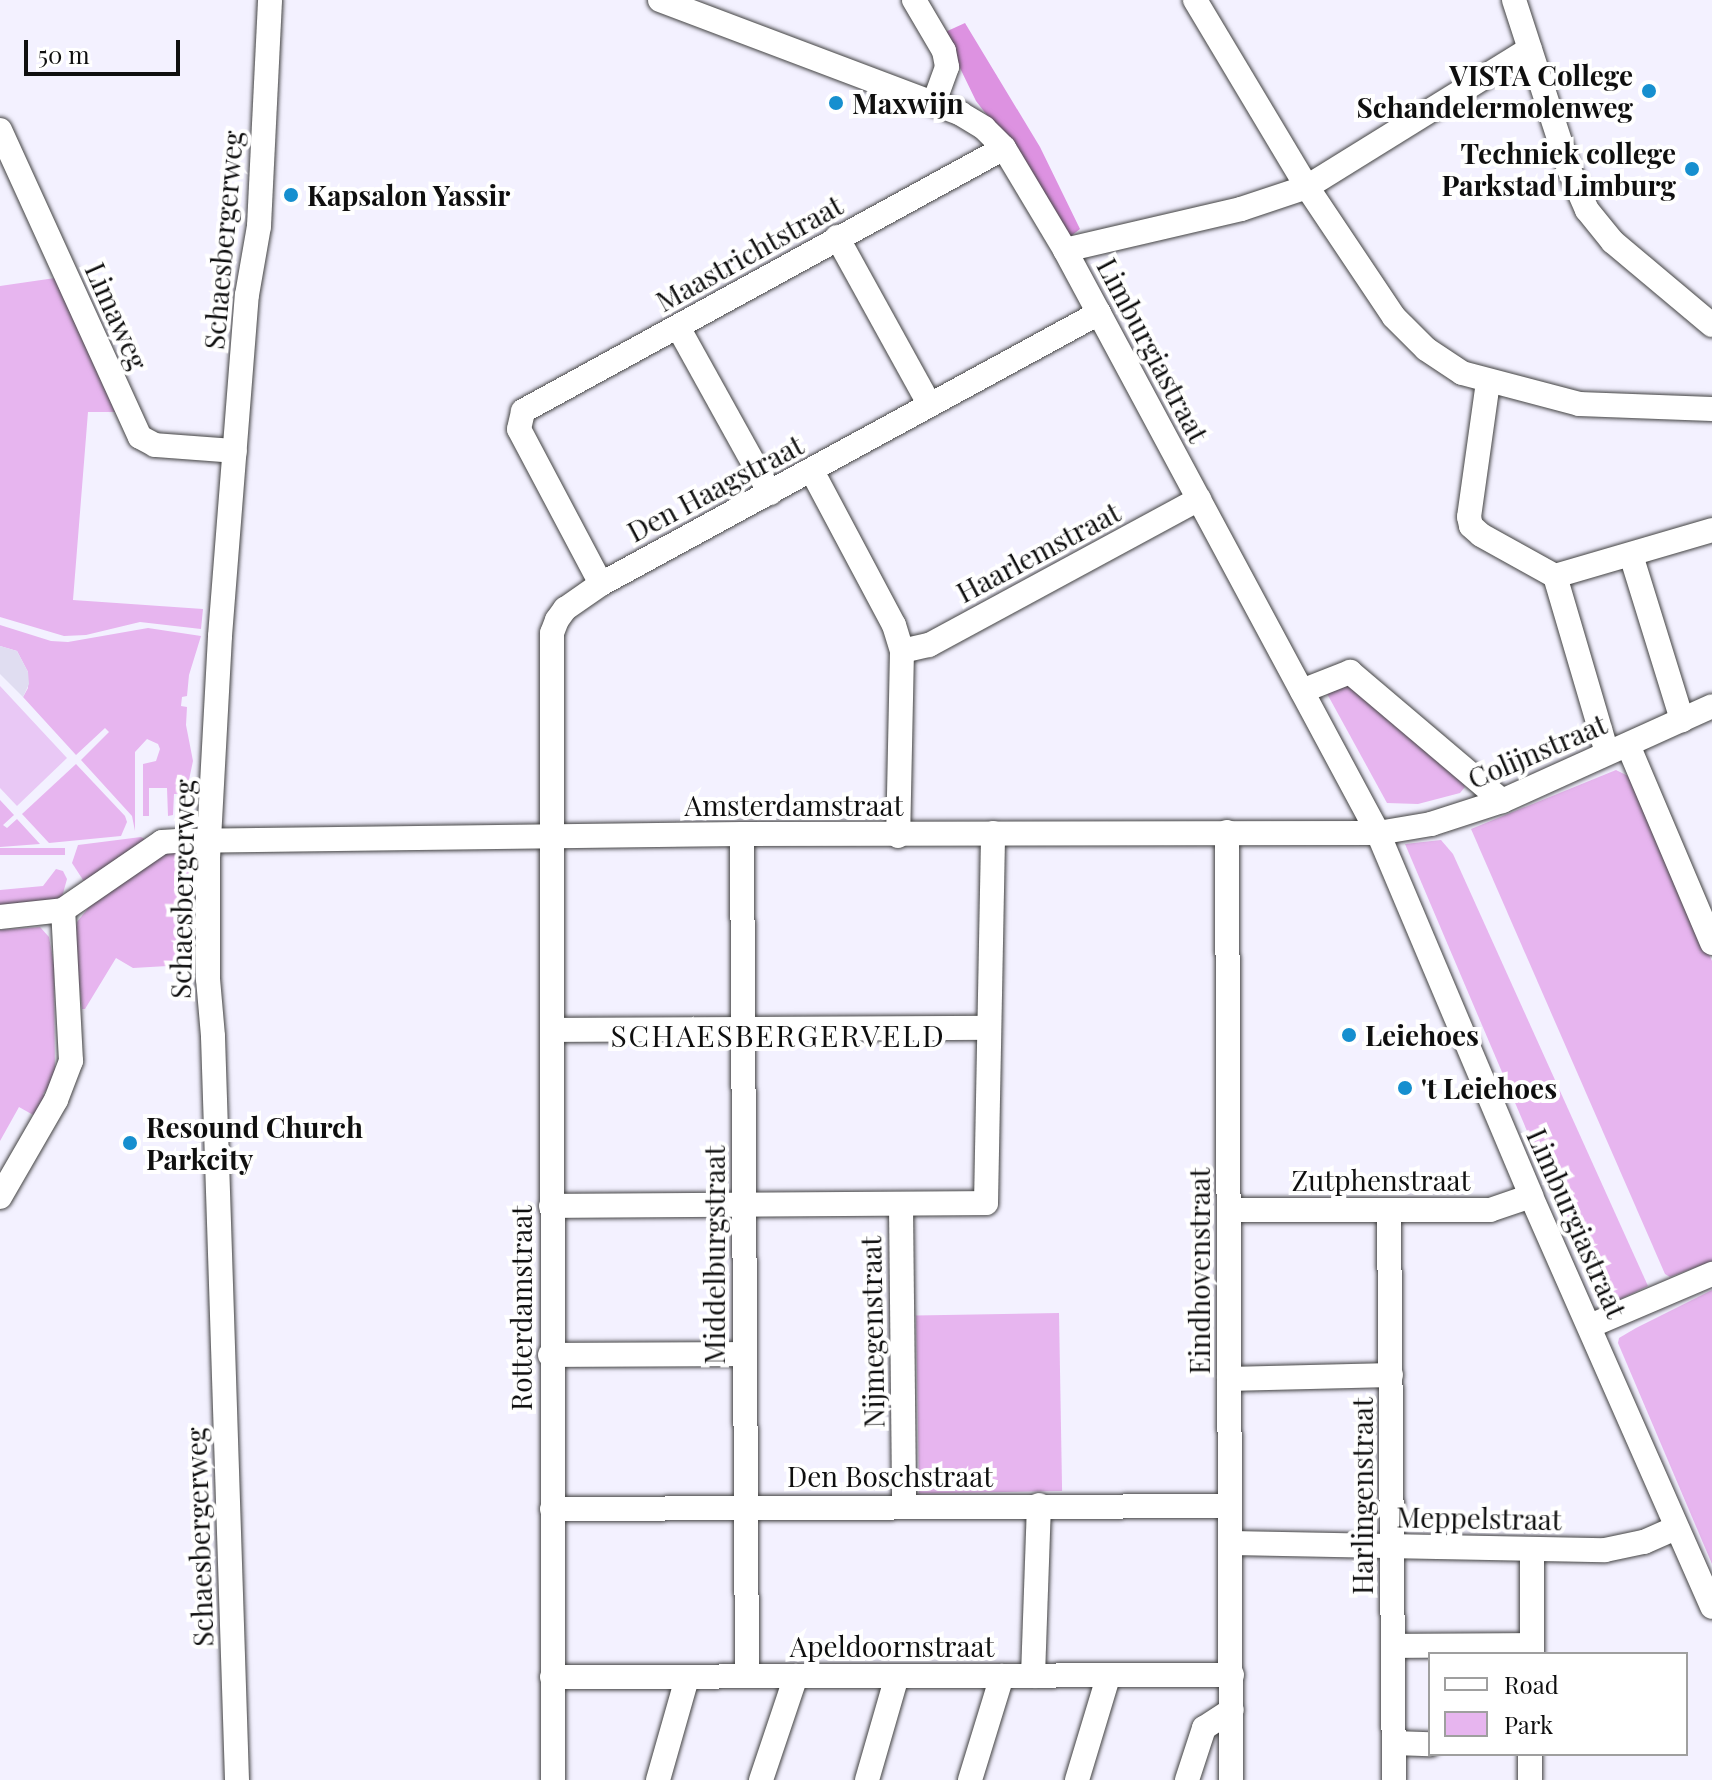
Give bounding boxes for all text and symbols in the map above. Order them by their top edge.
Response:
scale bar [28,24,184,74]
text: 50 m [38,38,90,70]
place label: VISTA College Schandelermolenweg [1356,58,1633,124]
marker: VISTA College Schandelermolenweg [1640,82,1658,100]
place label: Maxwijn [852,86,964,120]
marker: Maxwijn [827,94,845,112]
street label: Schaesbergerweg [197,129,249,351]
place label: Techniek college Parkstad Limburg [1441,136,1676,202]
marker: Techniek college Parkstad Limburg [1683,160,1701,178]
place label: Kapsalon Yassir [307,178,511,212]
marker: Kapsalon Yassir [282,186,300,204]
street label: Maastrichtstraat [650,188,848,318]
street label: Limburgiastraat [1090,252,1216,448]
street label: Limaweg [79,257,155,375]
street label: Den Haagstraat [621,428,809,548]
street label: Haarlemstraat [951,495,1125,609]
street label: Colijnstraat [1463,707,1611,795]
street label: Schaesbergerweg [163,779,201,999]
street label: Amsterdamstraat [685,788,903,822]
district label: SCHAESBERGERVELD [610,1017,946,1053]
place label: Leiehoes [1365,1018,1479,1052]
marker: Leiehoes [1340,1026,1358,1044]
place label: 't Leiehoes [1421,1071,1557,1105]
marker: 't Leiehoes [1396,1079,1414,1097]
place label: Resound Church Parkcity [146,1110,363,1176]
street label: Limburgiastraat [1520,1123,1634,1323]
marker: Resound Church Parkcity [121,1134,139,1152]
street label: Middelburgstraat [697,1145,731,1365]
street label: Zutphenstraat [1292,1163,1470,1197]
street label: Eindhovenstraat [1182,1168,1216,1374]
street label: Rotterdamstraat [504,1205,538,1411]
street label: Nijmegenstraat [854,1236,890,1428]
street label: Harlingenstraat [1345,1397,1379,1595]
street label: Schaesbergerweg [178,1427,220,1647]
street label: Den Boschstraat [787,1459,993,1493]
street label: Meppelstraat [1396,1500,1562,1536]
street label: Apeldoornstraat [790,1629,994,1663]
legend [1428,1652,1688,1756]
text: Road [1504,1668,1559,1700]
text: Park [1504,1708,1553,1740]

